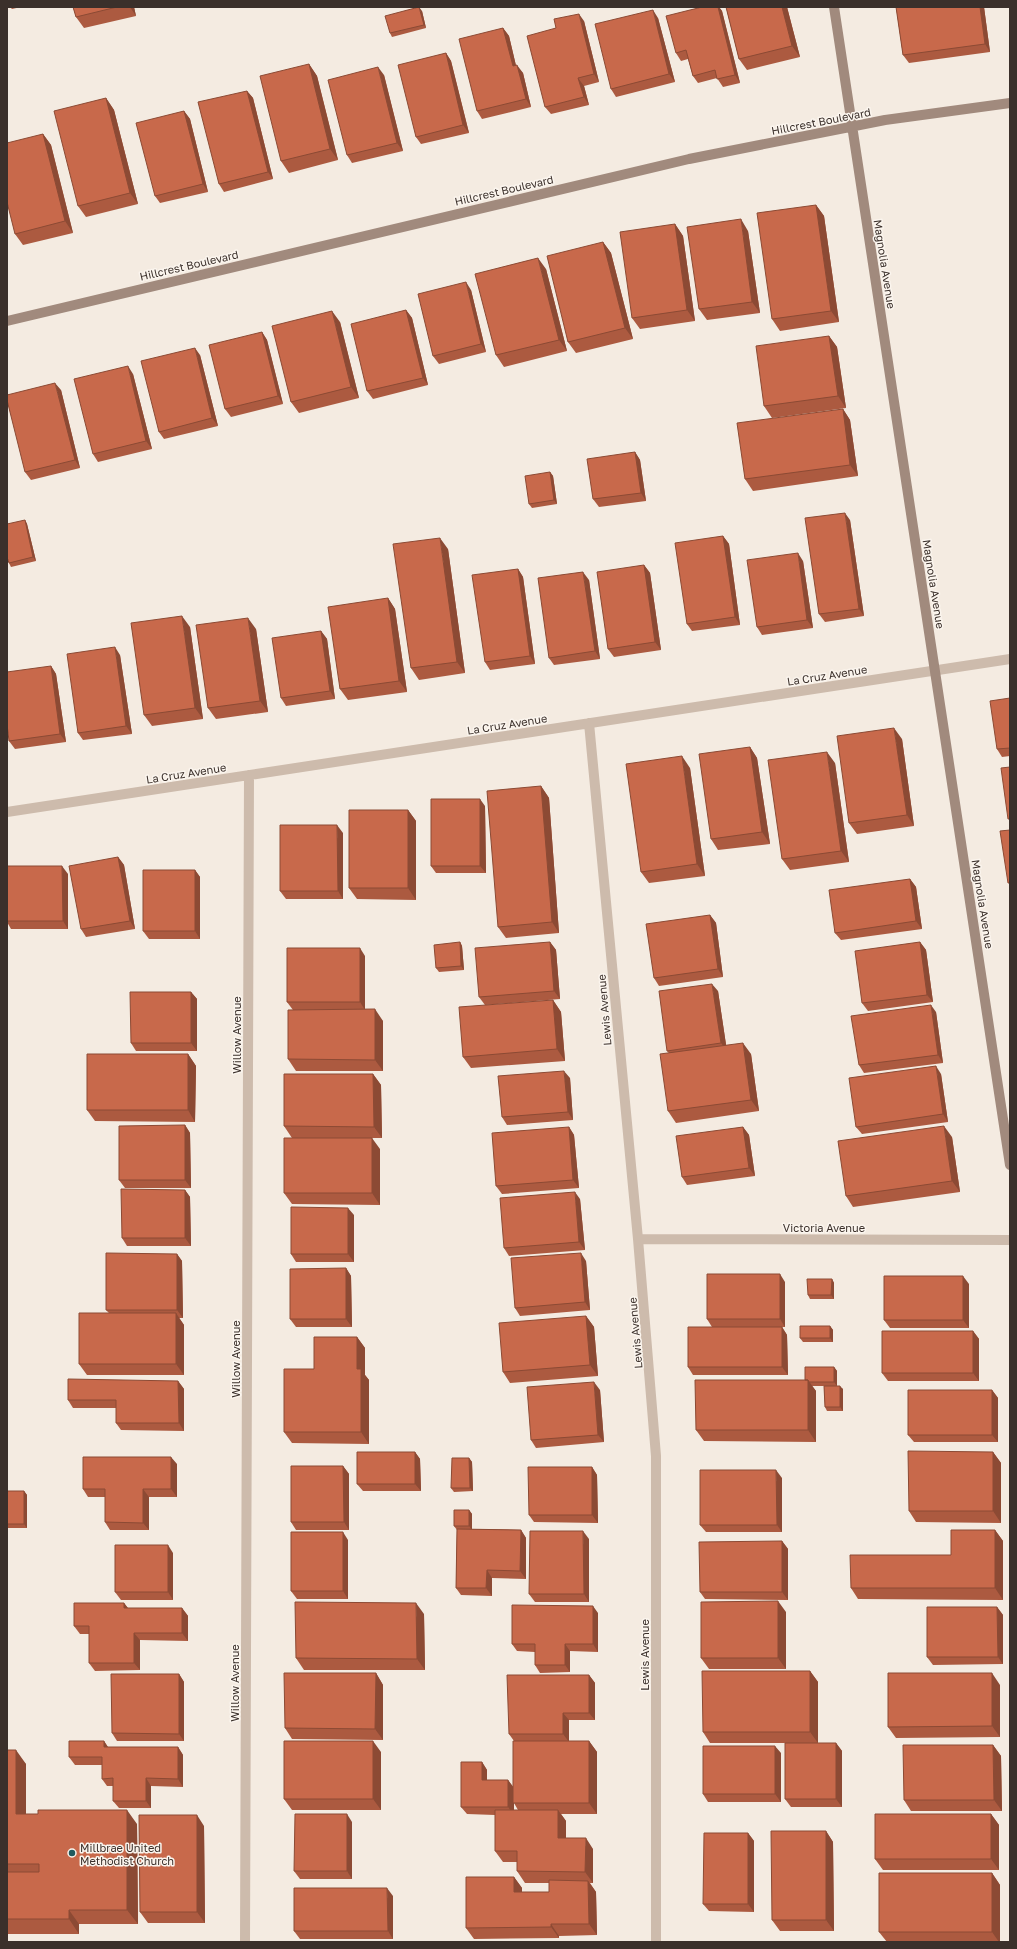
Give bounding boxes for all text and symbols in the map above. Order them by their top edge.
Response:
street label: Hillcrest Boulevard [770,105,872,137]
street label: Hillcrest Boulevard [453,172,555,208]
street label: Magnolia Avenue [872,218,898,310]
street label: Hillcrest Boulevard [138,247,240,283]
street label: Magnolia Avenue [921,538,947,630]
street label: La Cruz Avenue [786,662,868,688]
street label: La Cruz Avenue [466,711,548,737]
street label: La Cruz Avenue [145,760,227,786]
street label: Magnolia Avenue [970,858,996,950]
street label: Lewis Avenue [594,974,614,1046]
street label: Willow Avenue [230,996,243,1074]
street label: Victoria Avenue [783,1221,865,1234]
street label: Lewis Avenue [625,1297,645,1369]
street label: Willow Avenue [229,1320,242,1398]
street label: Lewis Avenue [638,1619,651,1691]
street label: Willow Avenue [228,1644,241,1722]
place label: Millbrae United Methodist Church [80,1841,174,1867]
marker: Millbrae United Methodist Church [67,1848,77,1858]

